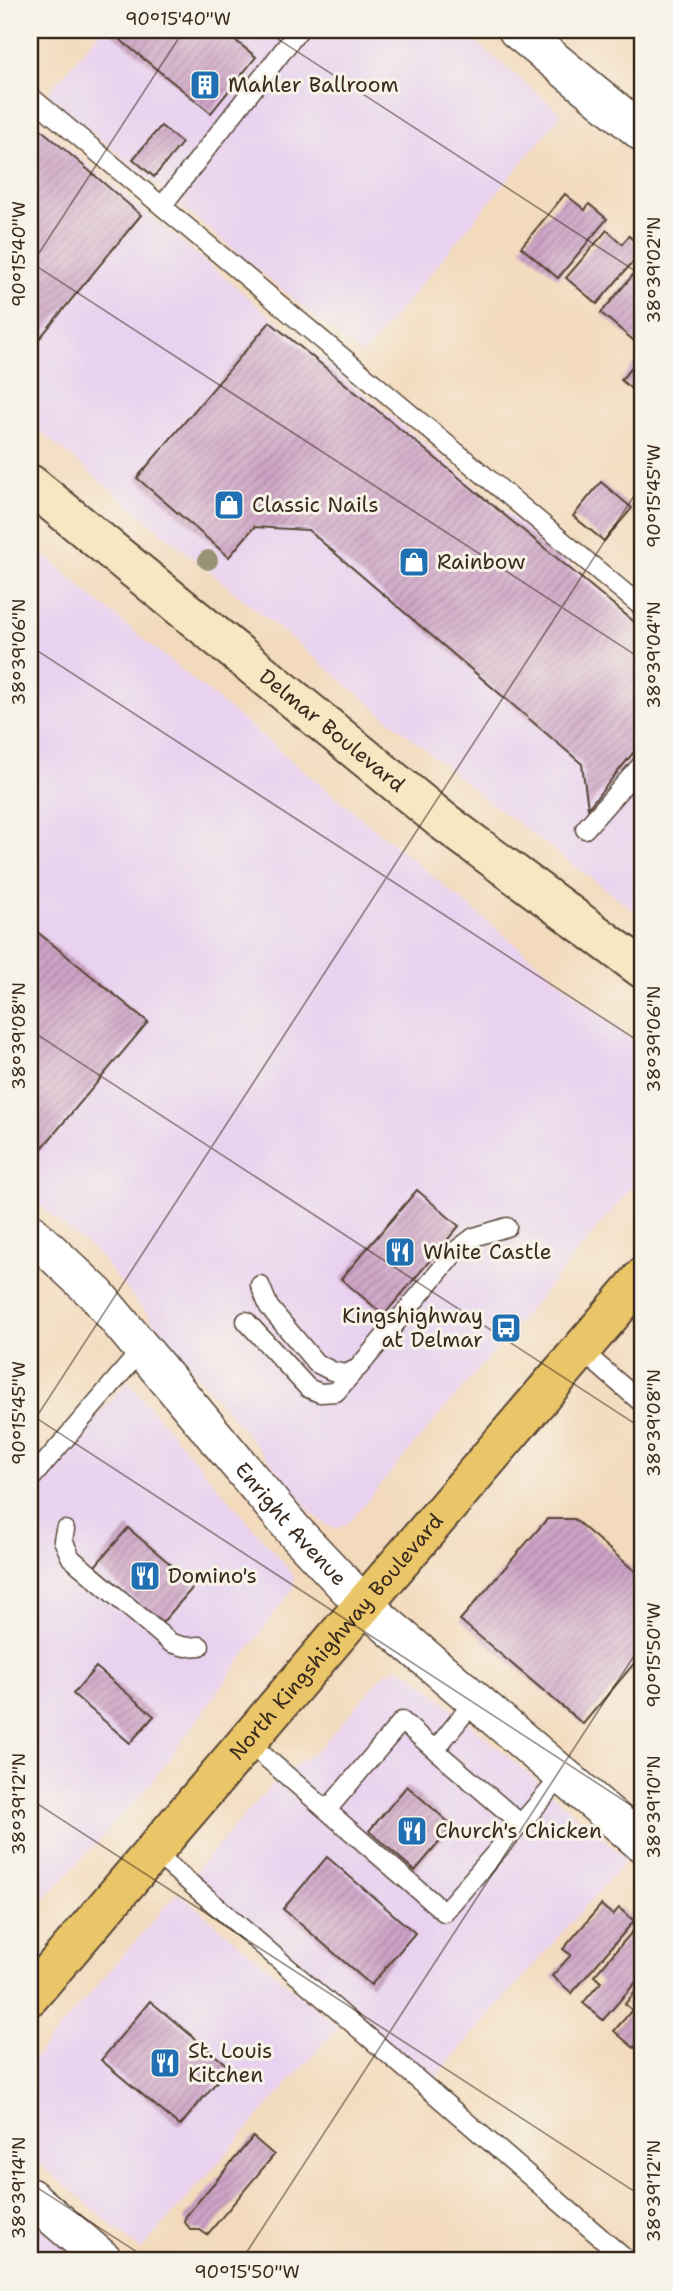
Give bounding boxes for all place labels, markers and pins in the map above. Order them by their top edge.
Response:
building icon: Mahler Ballroom [188,68,222,102]
place label: Mahler Ballroom [228,71,399,99]
shop icon: Classic Nails [212,488,246,522]
place label: Classic Nails [252,491,379,519]
shop icon: Rainbow [397,545,431,579]
place label: Rainbow [437,548,526,576]
restaurant icon: White Castle [383,1235,417,1269]
place label: White Castle [423,1238,552,1266]
place label: Kingshighway at Delmar [342,1302,483,1354]
bus stop icon: Kingshighway at Delmar [489,1311,523,1345]
restaurant icon: Domino's [128,1559,162,1593]
place label: Domino's [168,1562,257,1590]
restaurant icon: Church's Chicken [395,1814,429,1848]
place label: Church's Chicken [435,1817,602,1845]
place label: St. Louis Kitchen [188,2037,272,2089]
restaurant icon: St. Louis Kitchen [148,2046,182,2080]

